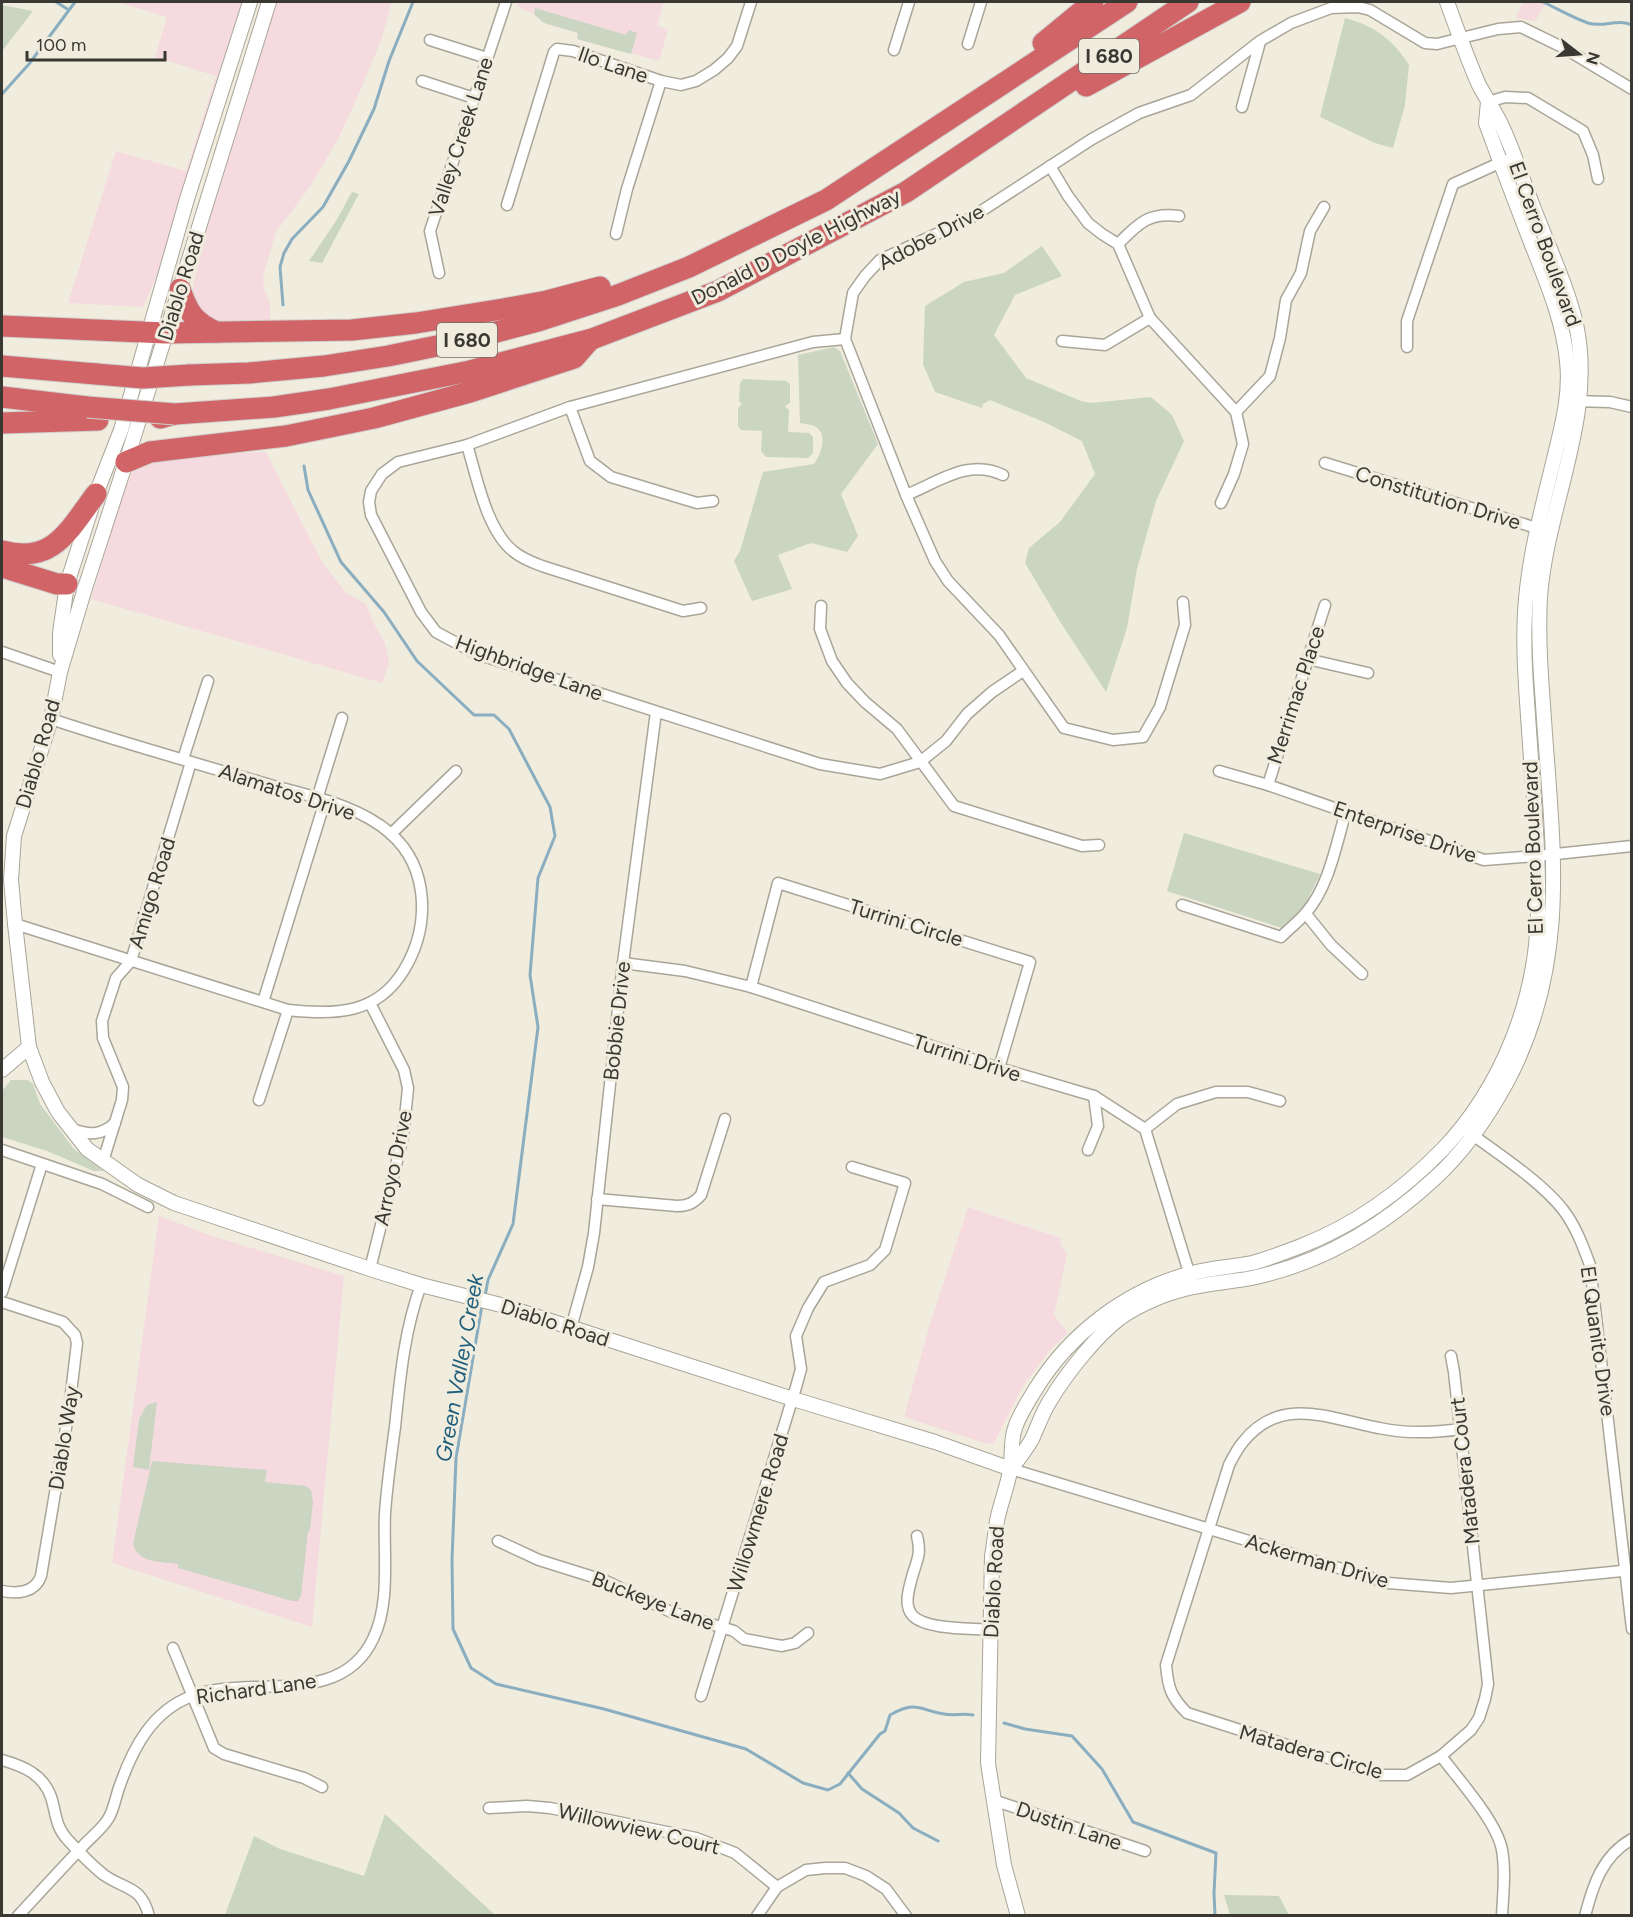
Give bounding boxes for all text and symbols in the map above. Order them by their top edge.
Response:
scale bar [27,24,165,62]
north arrow [1549,24,1609,84]
text: 100 m [36,34,86,56]
road number: I 680 [1079,39,1139,73]
street label: Ilo Lane [575,41,652,88]
text: N [1582,50,1604,67]
street label: Valley Creek Lane [423,54,498,220]
street label: El Cerro Boulevard [1504,158,1587,330]
street label: Donald D Doyle Highway [687,183,905,310]
street label: Adobe Drive [874,198,988,275]
street label: Diablo Road [152,228,209,343]
road number: I 680 [437,323,497,357]
street label: Constitution Drive [1352,460,1524,535]
street label: Merrimac Place [1261,623,1330,767]
street label: Highbridge Lane [452,629,606,706]
street label: Diablo Road [10,696,65,811]
street label: Alamatos Drive [216,758,358,825]
street label: El Cerro Boulevard [1517,761,1548,935]
street label: Enterprise Drive [1330,795,1480,868]
street label: Amigo Road [123,834,180,951]
street label: Turrini Circle [846,893,966,952]
street label: Bobbie Drive [598,960,635,1082]
street label: Turrini Drive [910,1028,1024,1087]
street label: Arroyo Drive [368,1108,417,1228]
street label: El Quanito Drive [1576,1264,1621,1418]
water label: Green Valley Creek [430,1271,490,1464]
street label: Diablo Road [498,1293,613,1352]
street label: Diablo Way [43,1384,84,1492]
street label: Matadera Court [1444,1396,1485,1546]
street label: Willowmere Road [722,1431,793,1595]
street label: Diablo Road [978,1525,1009,1639]
street label: Ackerman Drive [1243,1528,1392,1593]
street label: Buckeye Lane [588,1566,718,1635]
street label: Richard Lane [194,1668,318,1709]
street label: Matadera Circle [1236,1719,1386,1784]
street label: Dustin Lane [1013,1796,1125,1855]
street label: Willowview Court [556,1798,723,1859]

